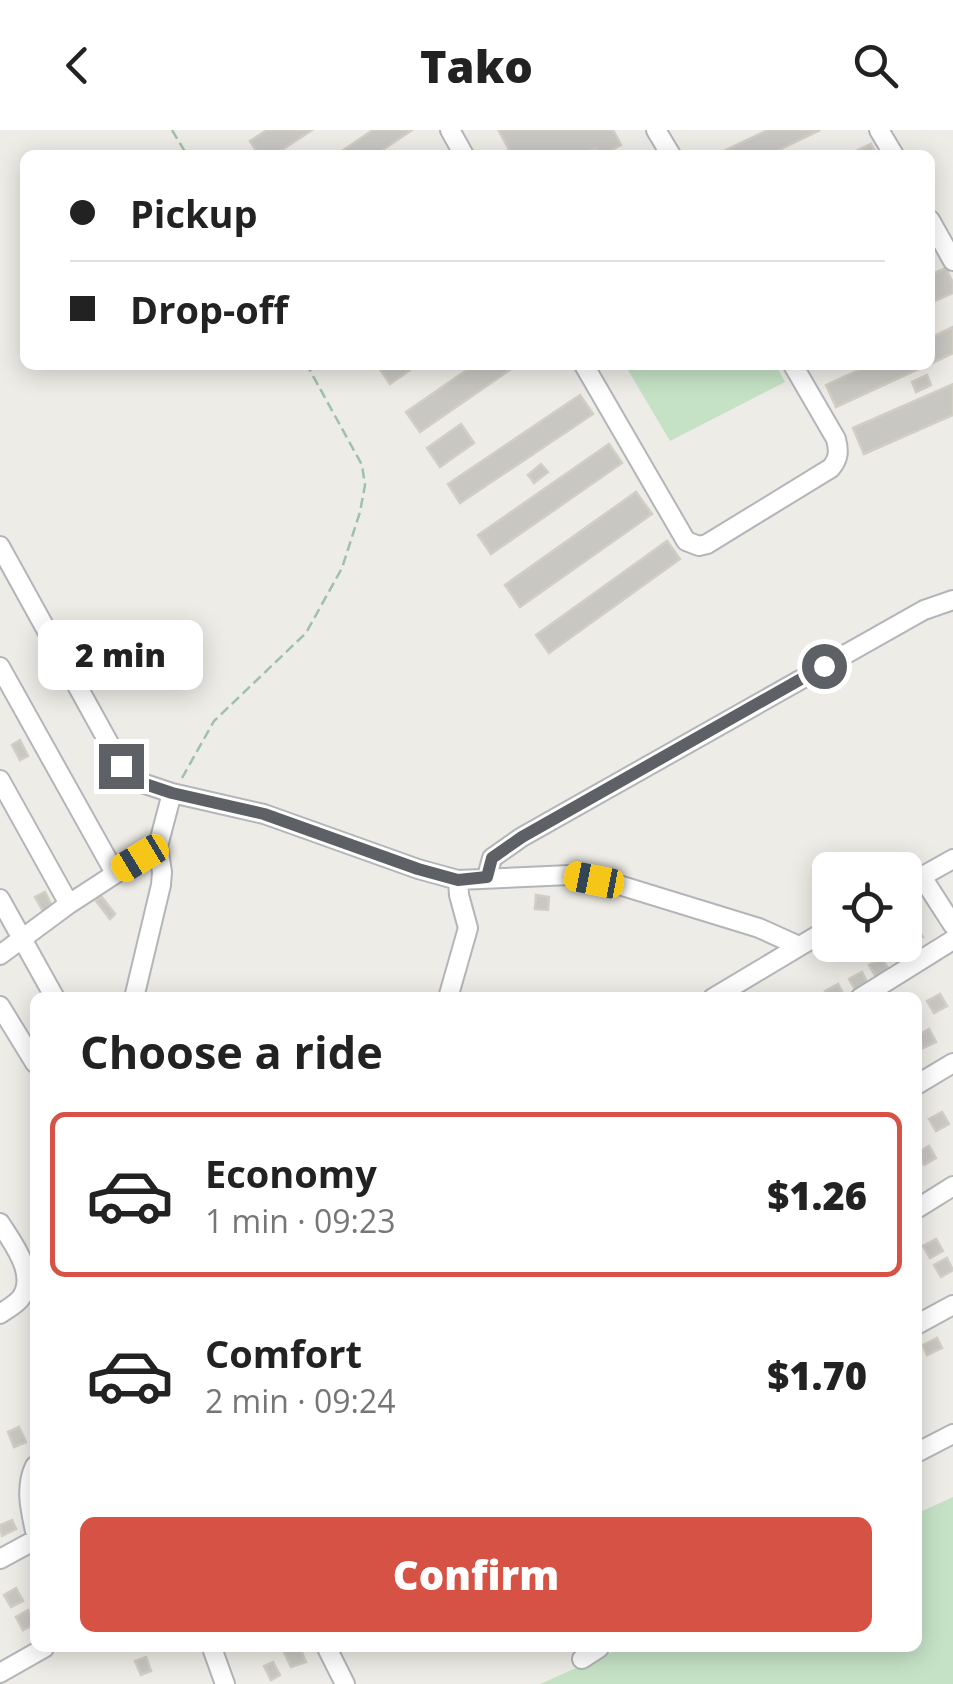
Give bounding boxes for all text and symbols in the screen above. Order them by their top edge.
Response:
text: Tako [420,35,533,96]
icon: back [50,38,105,93]
icon: search [848,38,903,93]
text: Pickup [130,187,258,239]
text: Drop-off [130,283,288,335]
callout: 2 min [38,621,204,691]
text: 2 min [75,633,166,676]
route start [802,644,847,689]
route end [99,744,144,789]
car [107,830,173,886]
map controls [812,852,922,962]
button: locate [812,852,922,962]
car [562,860,626,900]
text: Choose a ride [80,1021,383,1082]
text: Economy [205,1147,377,1199]
icon: car [85,1150,175,1240]
text: $1.26 [767,1169,867,1221]
text: 1 min · 09:23 [205,1199,396,1242]
text: Comfort [205,1327,362,1379]
icon: car [85,1330,175,1420]
text: $1.70 [767,1349,867,1401]
text: 2 min · 09:24 [205,1379,396,1422]
button: Confirm [80,1517,872,1632]

